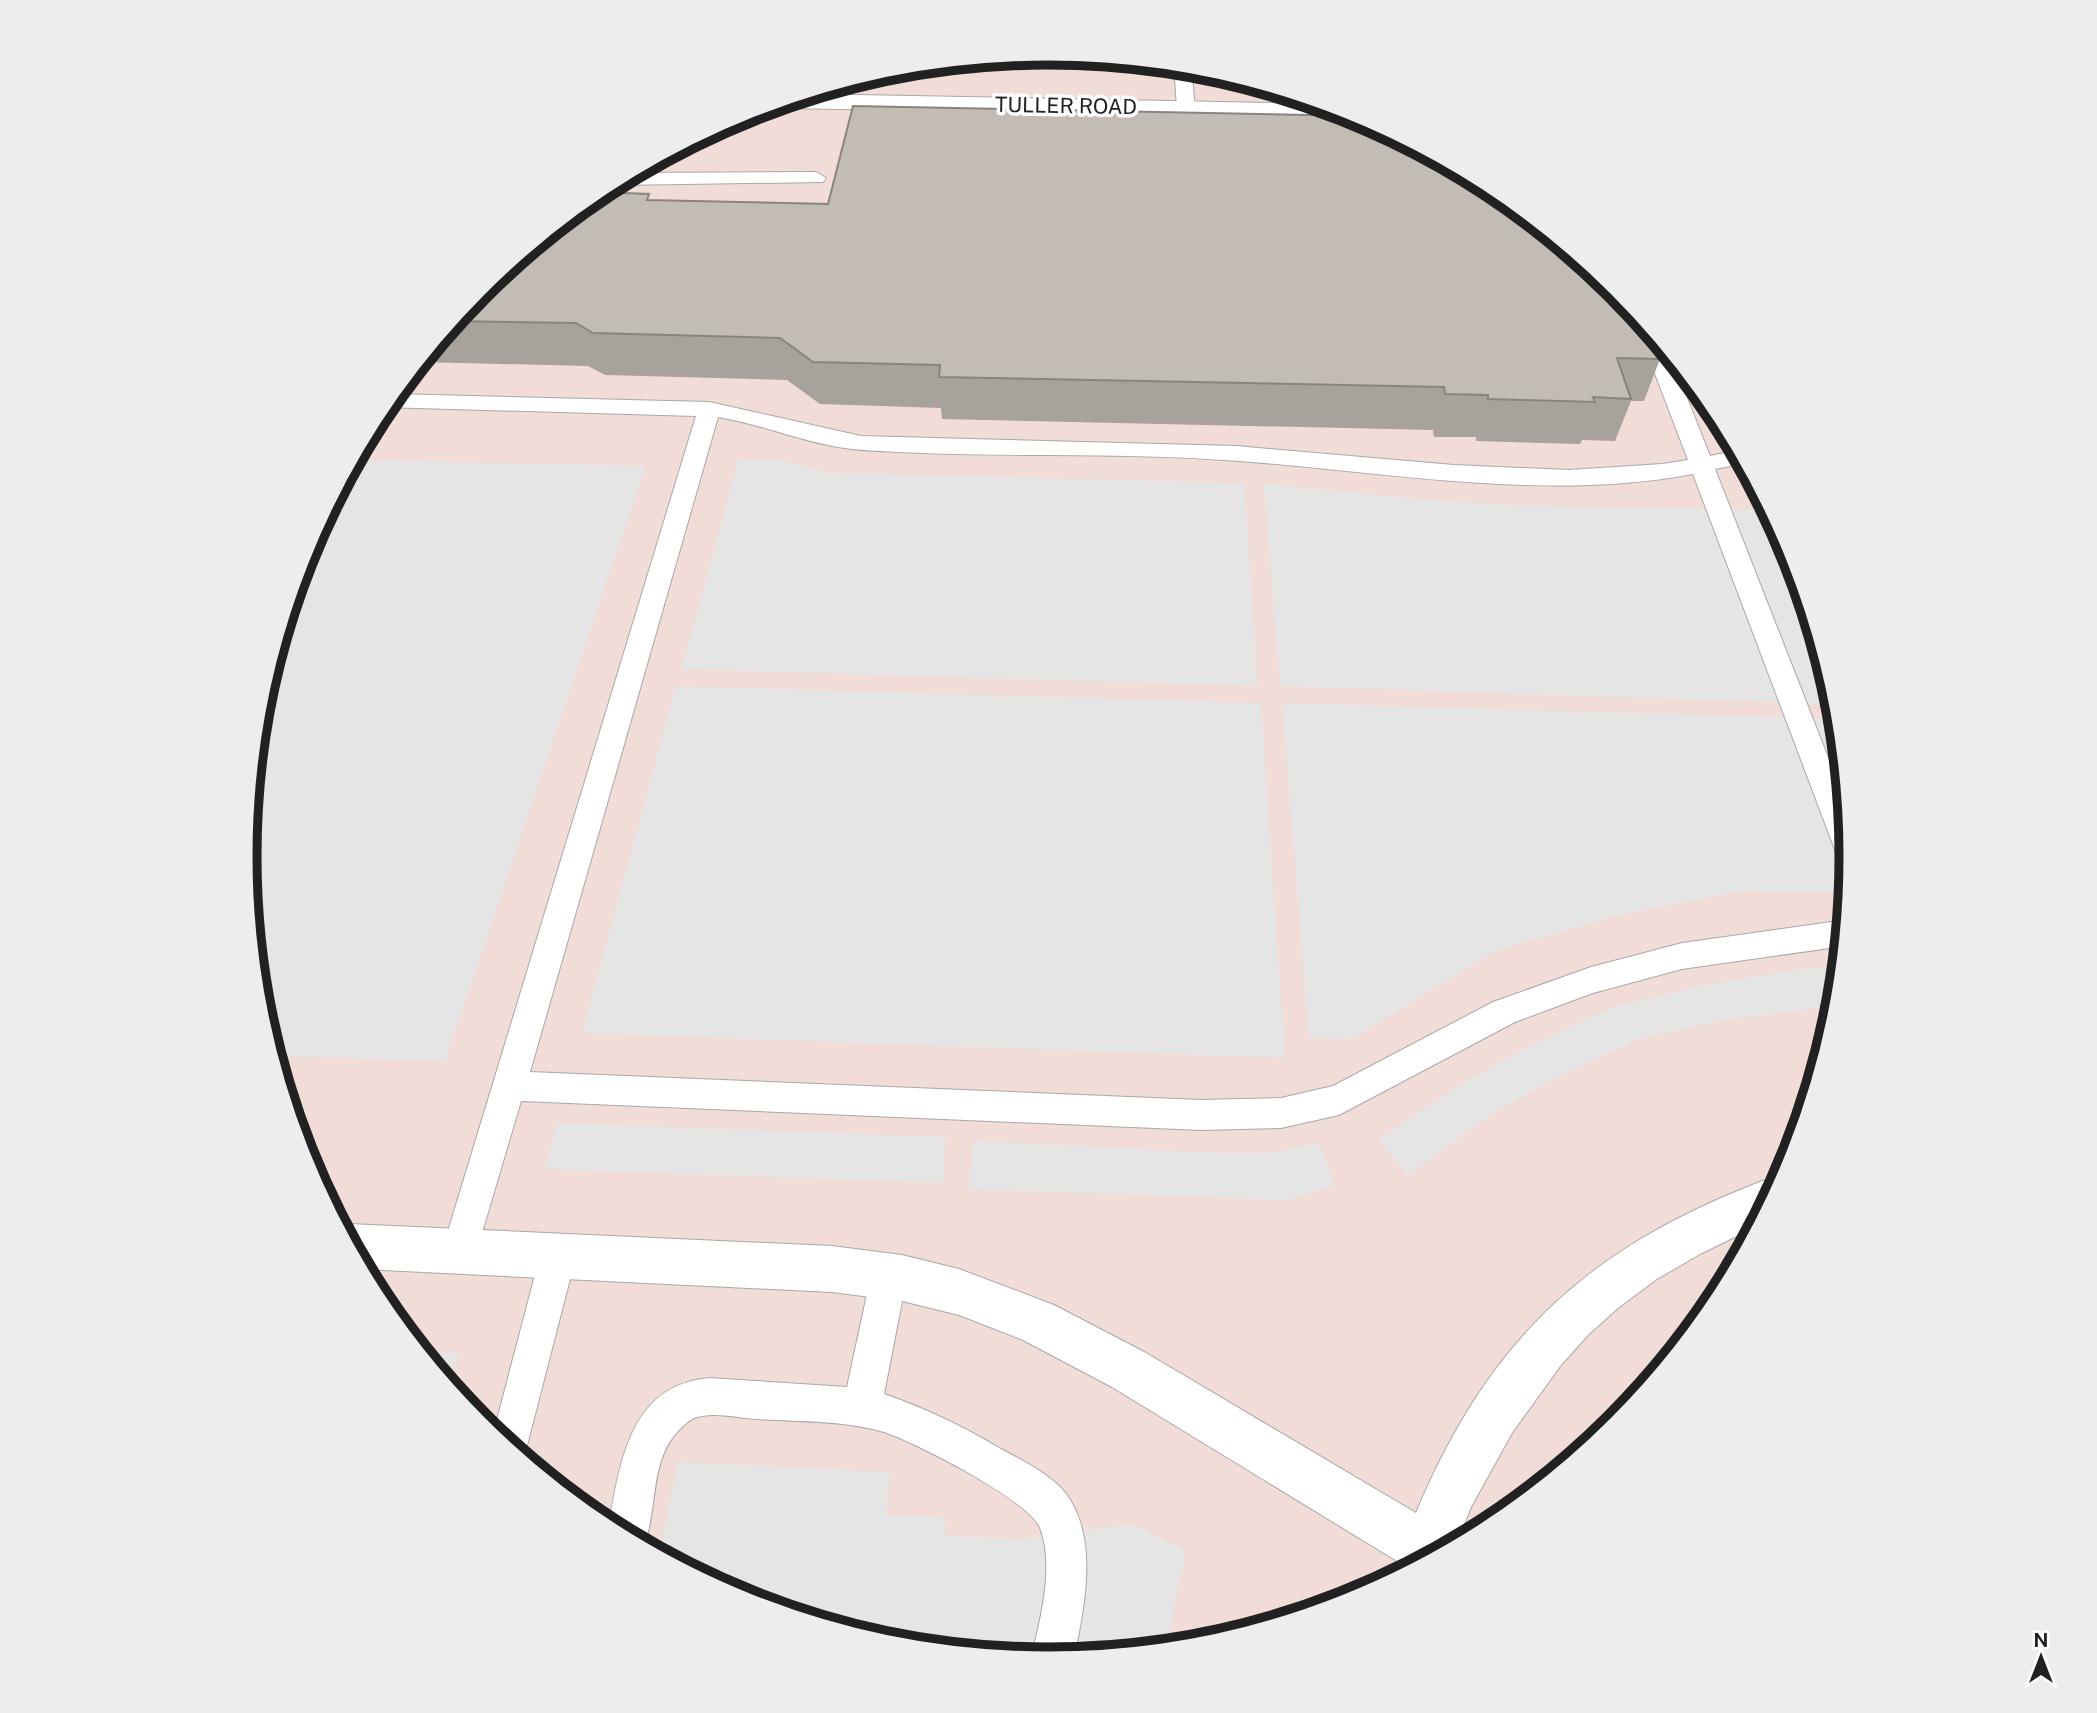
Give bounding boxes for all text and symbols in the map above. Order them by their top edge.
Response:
street label: TULLER ROAD [995,92,1137,119]
north arrow [2006,1622,2076,1692]
text: N [2034,1629,2048,1651]

